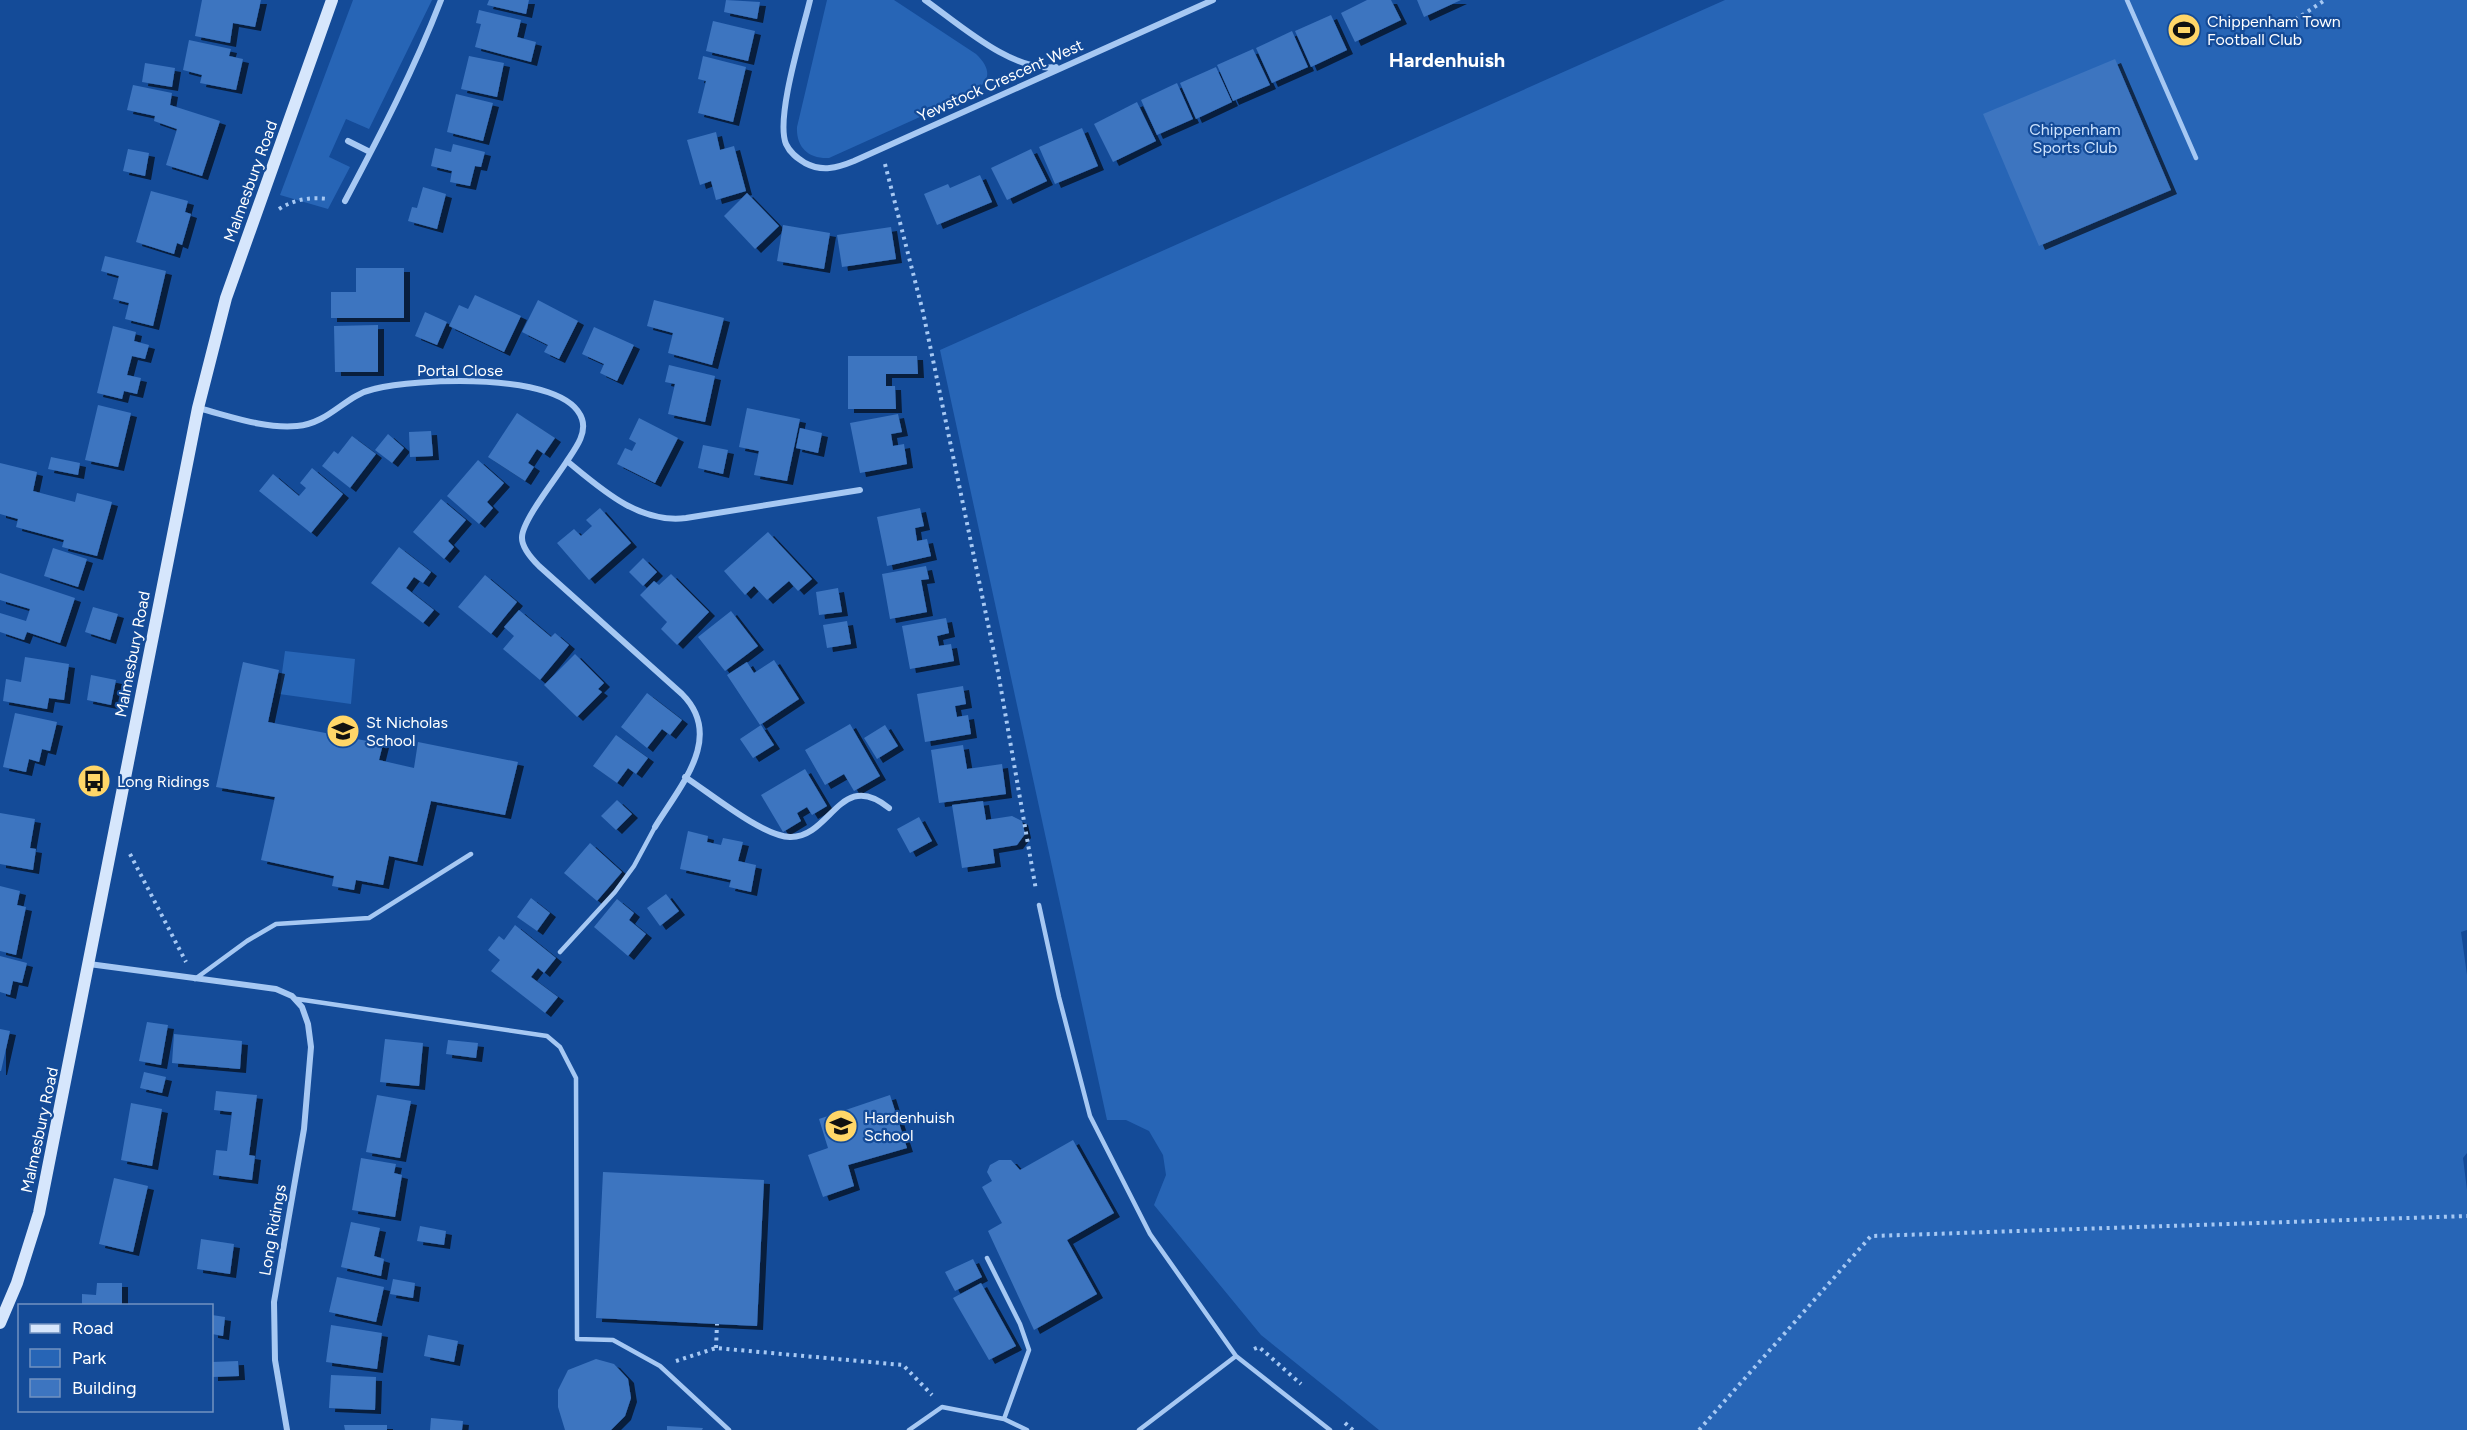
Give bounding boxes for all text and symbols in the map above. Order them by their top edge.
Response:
sports icon: Chippenham Town Football Club [2166,12,2202,48]
place label: Chippenham Town Football Club [2207,12,2341,49]
street label: Yewstock Crescent West [914,35,1086,126]
district label: Hardenhuish [1389,48,1505,72]
street label: Malmesbury Road [220,118,281,245]
park label: Chippenham Sports Club [2029,120,2121,157]
street label: Portal Close [417,361,503,380]
street label: Malmesbury Road [111,589,154,719]
school or university icon: St Nicholas School [325,713,361,749]
place label: St Nicholas School [366,713,448,750]
bus stop icon: Long Ridings [76,763,112,799]
place label: Long Ridings [117,772,209,791]
street label: Malmesbury Road [17,1066,62,1195]
school or university icon: Hardenhuish School [823,1108,859,1144]
place label: Hardenhuish School [864,1108,955,1145]
street label: Long Ridings [255,1183,290,1277]
legend [18,1304,213,1412]
text: Road [72,1317,113,1339]
text: Park [72,1347,107,1369]
text: Building [72,1377,137,1399]

